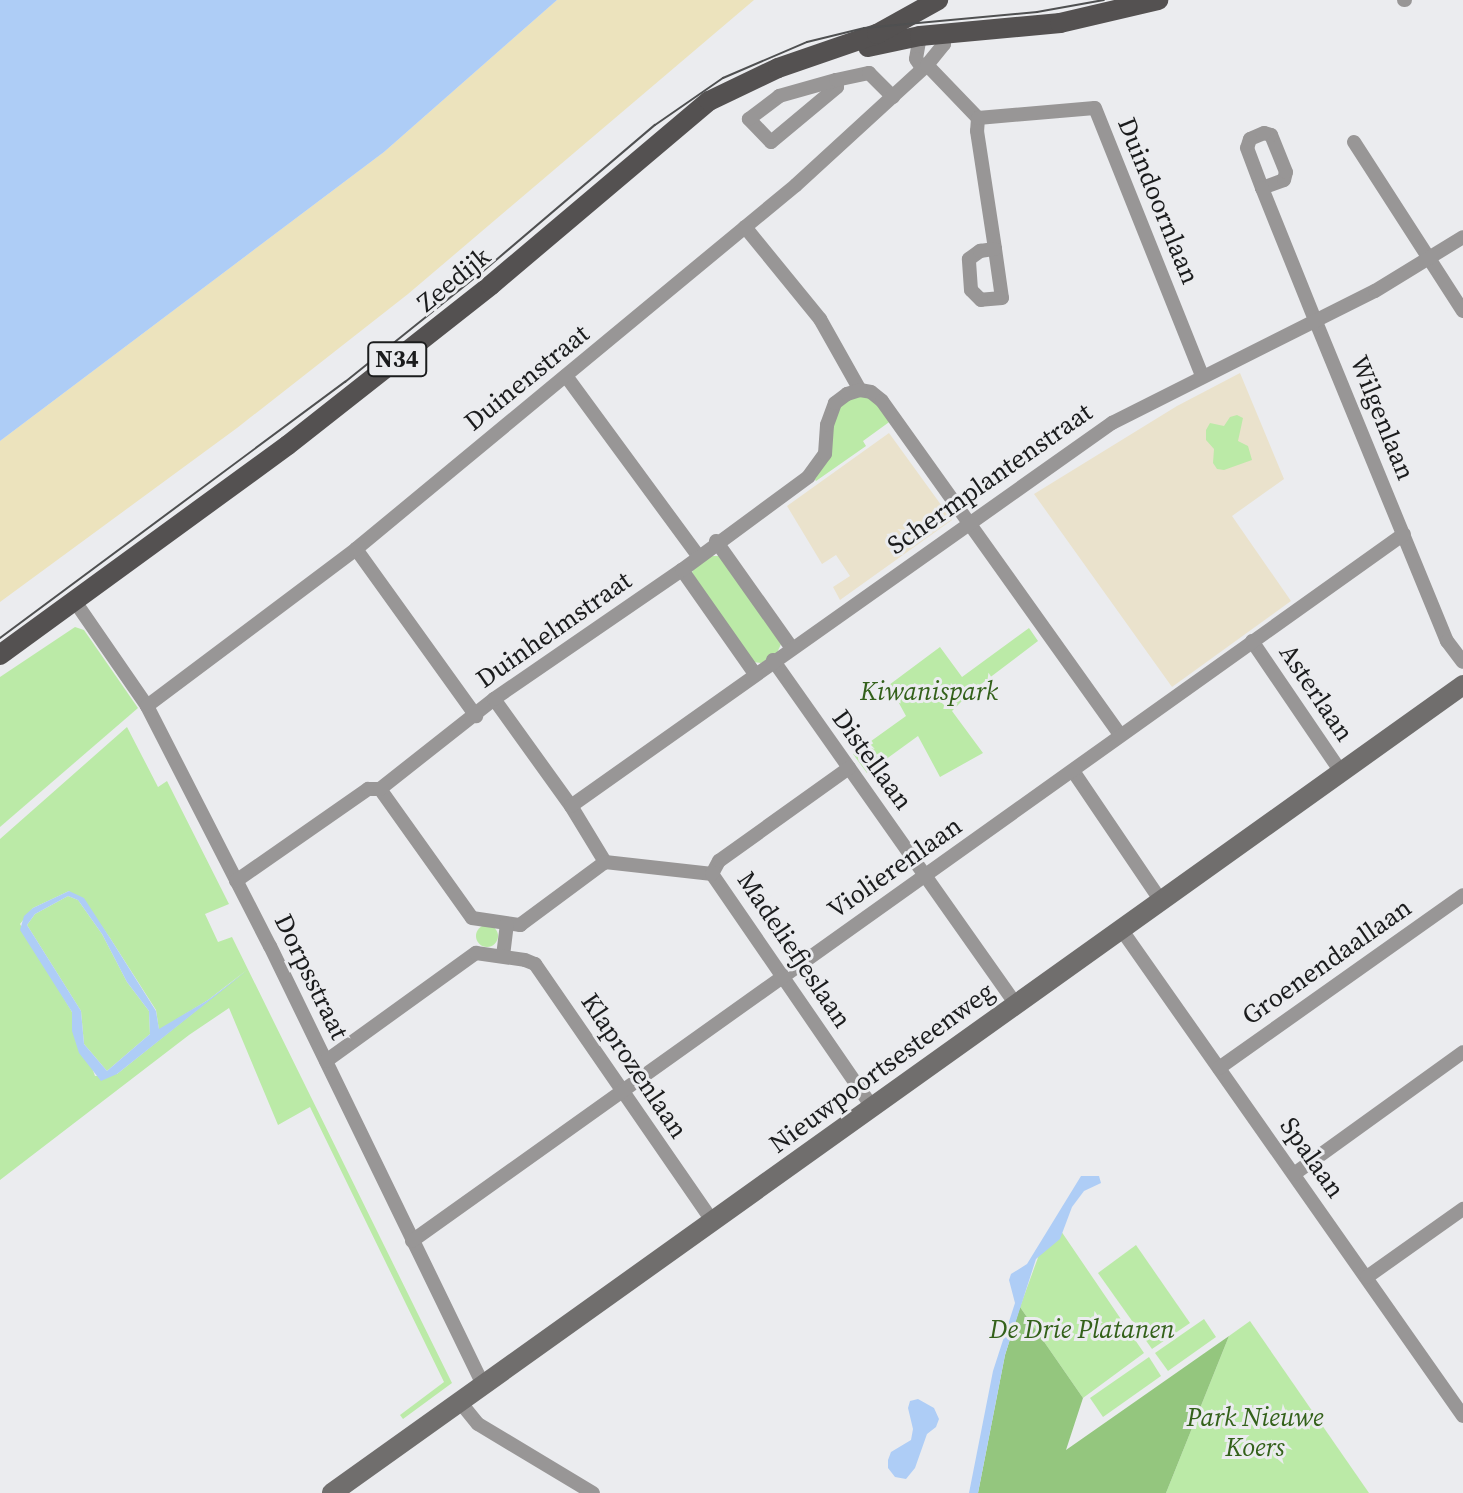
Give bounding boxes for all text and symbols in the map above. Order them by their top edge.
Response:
street label: Duindoornlaan [1110,113,1206,289]
street label: Zeedijk [411,241,497,319]
street label: Duinenstraat [458,318,596,438]
road number: N34 [367,339,427,379]
street label: Wilgenlaan [1343,351,1421,485]
street label: Schermplantenstraat [882,397,1098,561]
street label: Duinhelmstraat [470,565,638,695]
street label: Asterlaan [1272,638,1360,748]
park label: Kiwanispark [860,676,998,708]
street label: Distellaan [825,704,919,816]
street label: Violierenlaan [822,810,968,926]
street label: Madeliefjeslaan [730,866,858,1034]
street label: Groenendaallaan [1237,892,1417,1032]
street label: Dorpsstraat [267,909,355,1045]
street label: Nieuwpoortsesteenweg [764,976,1000,1160]
street label: Klaprozenlaan [574,988,694,1144]
street label: Spalaan [1273,1112,1351,1204]
park label: De Drie Platanen [989,1314,1175,1346]
park label: Park Nieuwe Koers [1186,1402,1324,1464]

